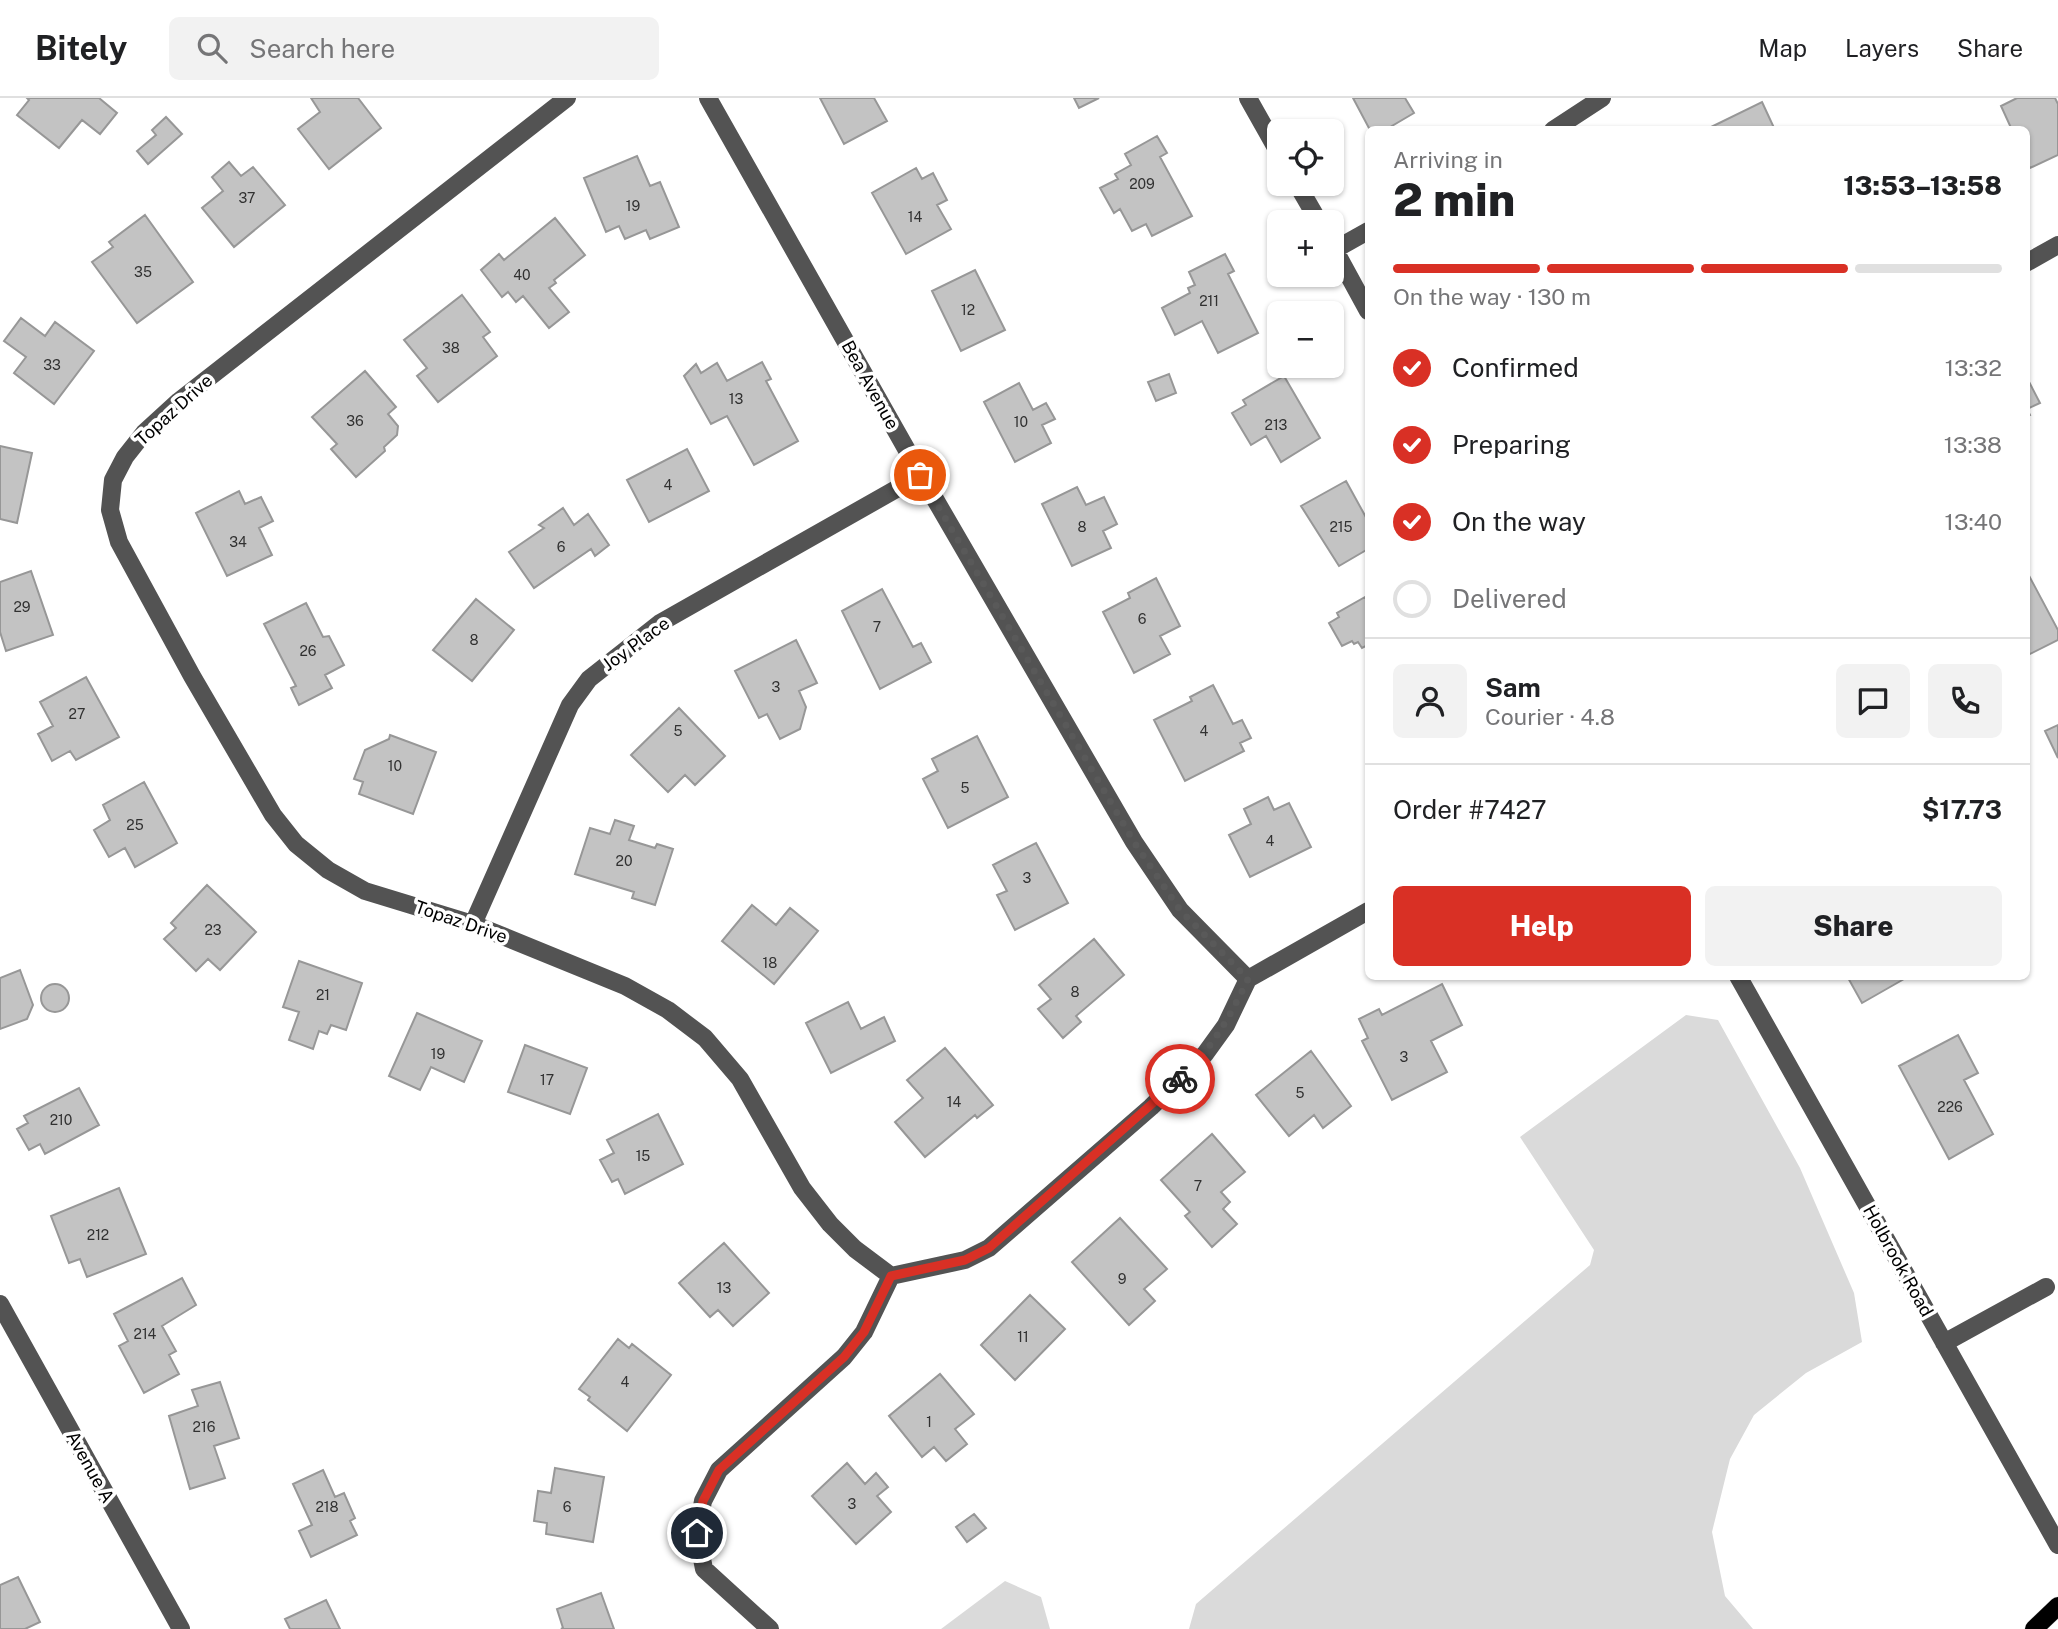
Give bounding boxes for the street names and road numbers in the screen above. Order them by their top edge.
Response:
street label: Bea Avenue [837,337,903,433]
street label: Topaz Drive [131,370,216,450]
street label: Joy Place [598,612,673,675]
street label: Topaz Drive [412,896,510,947]
street label: Holbrook Road [1859,1201,1938,1320]
street label: Avenue A [62,1427,119,1507]

